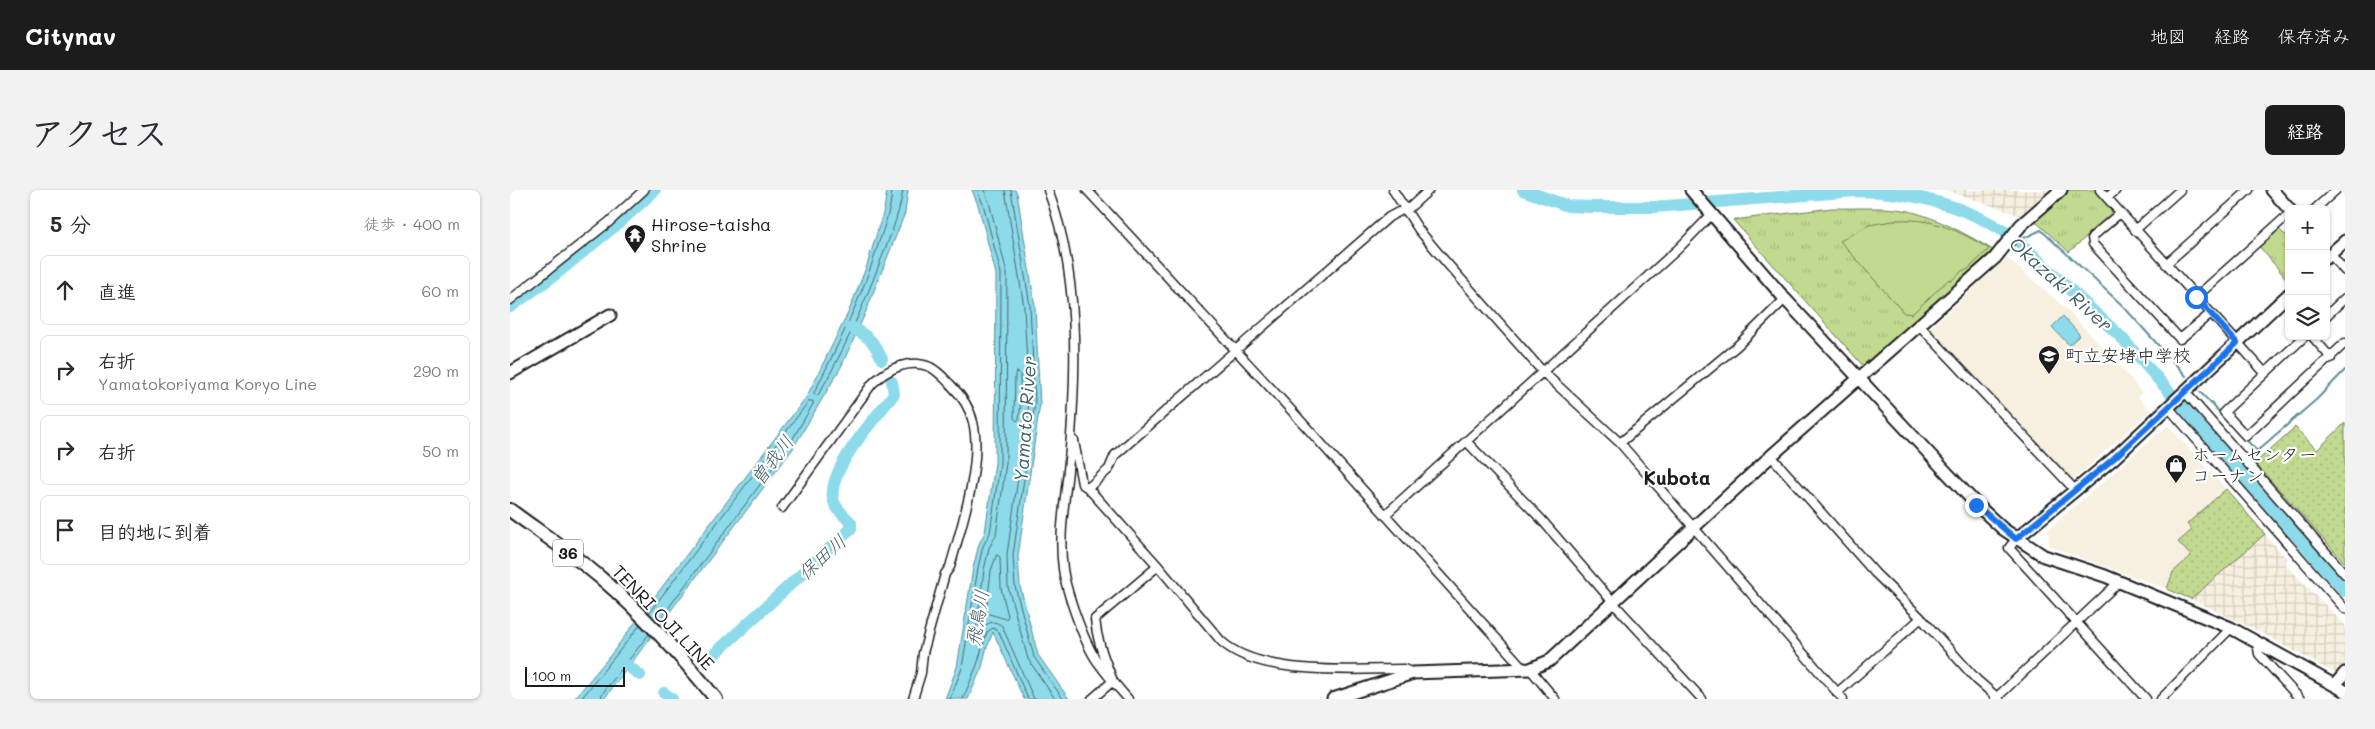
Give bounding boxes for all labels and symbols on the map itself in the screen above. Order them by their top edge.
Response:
place label: Hirose-taisha Shrine [651,212,771,257]
temple icon: Hirose-taisha Shrine [623,223,647,254]
water label: Okazaki River [2004,231,2118,337]
route start [2185,286,2208,309]
place label: 町立安堵中学校 [2065,343,2191,367]
school or university icon: 町立安堵中学校 [2037,344,2061,375]
water label: Yamato River [1008,355,1041,483]
water label: 曽我川 [744,429,799,490]
place label: ホームセンター コーナン [2192,442,2317,487]
shop icon: ホームセンター コーナン [2164,453,2188,484]
district label: Kubota [1643,465,1711,490]
route end [1965,494,1988,517]
water label: 保田川 [792,528,851,585]
road number: 36 [553,539,583,566]
street label: TENRI OJI LINE [607,559,720,675]
water label: 飛鳥川 [959,588,994,648]
scale bar [525,664,625,687]

